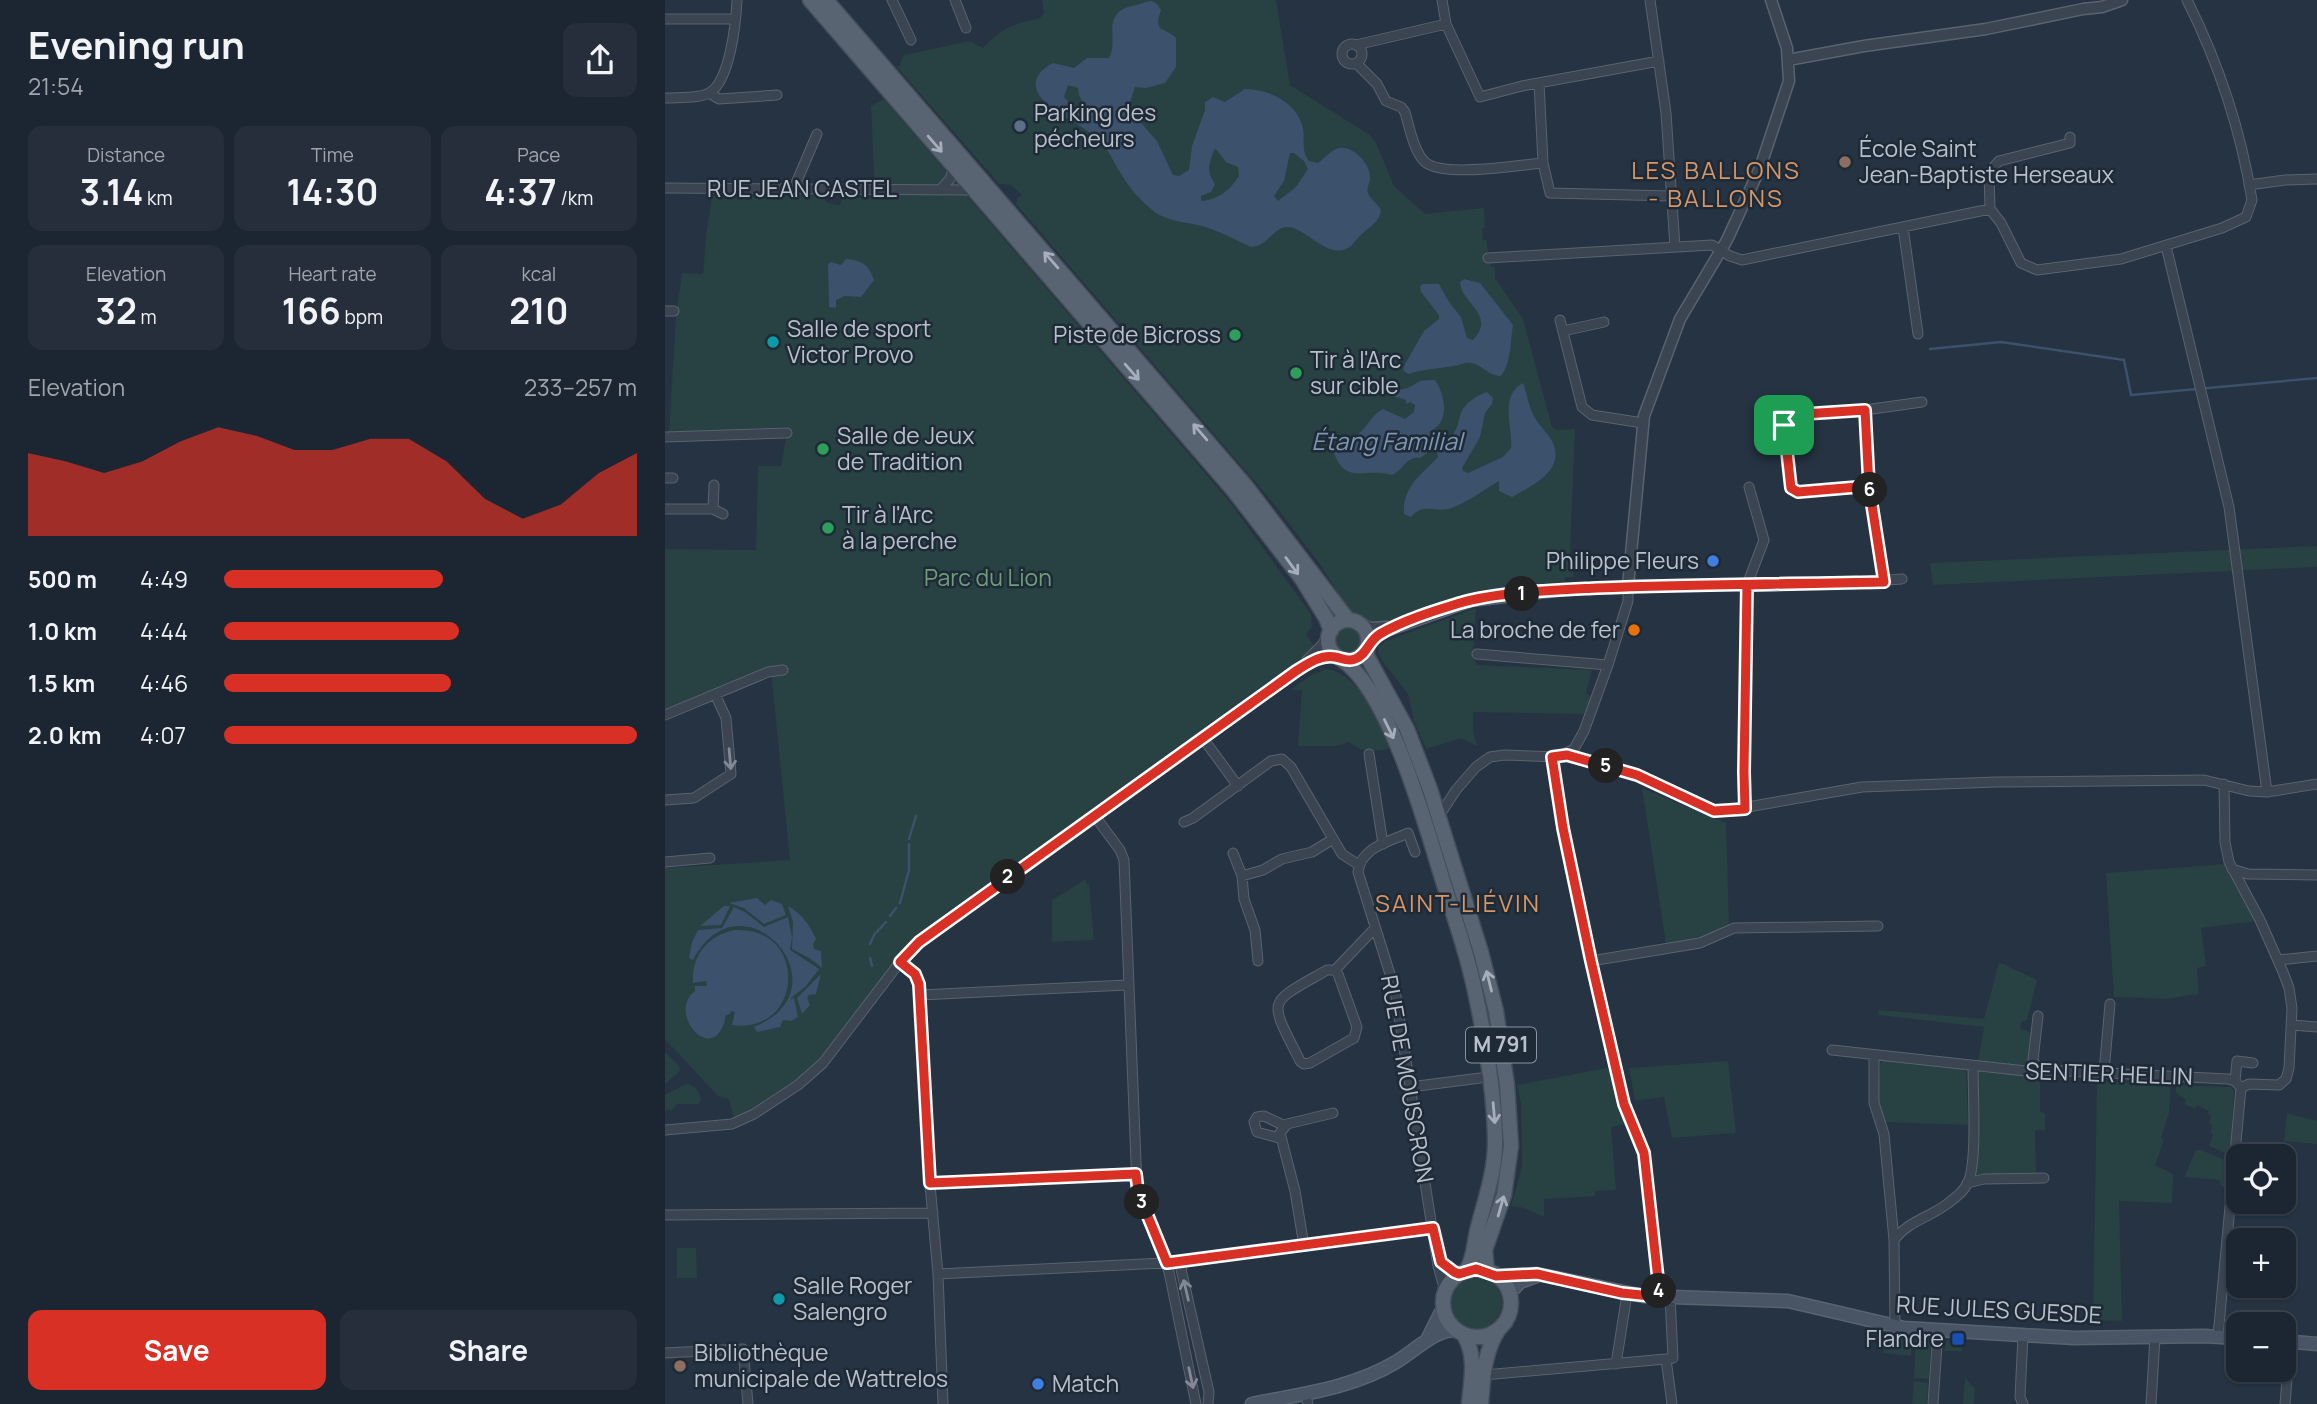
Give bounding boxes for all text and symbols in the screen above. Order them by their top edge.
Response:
text: Evening run [28,18,245,70]
button: share [563,23,637,97]
text: 21:54 [28,70,84,102]
place label: Parking des pécheurs [1034,96,1156,154]
marker: Parking des pécheurs [1012,118,1028,134]
place label: École Saint Jean-Baptiste Herseaux [1859,132,2114,190]
one-way arrow [927,135,943,153]
text: Distance [87,142,165,168]
text: Time [311,142,354,168]
text: Pace [517,142,560,168]
district label: LES BALLONS - BALLONS [1631,153,1801,214]
marker: École Saint Jean-Baptiste Herseaux [1837,154,1853,170]
text: 3.14 [80,168,143,216]
text: 14:30 [286,168,378,216]
text: 4:37 [484,168,557,216]
street label: RUE JEAN CASTEL [707,172,897,204]
text: km [143,185,173,211]
text: /km [557,185,593,211]
one-way arrow [1043,251,1059,269]
text: Elevation [86,261,166,287]
text: Heart rate [288,261,377,287]
text: kcal [521,261,556,287]
text: 32 [96,287,137,335]
text: 166 [282,287,341,335]
text: 210 [509,287,568,335]
text: m [137,304,157,330]
text: bpm [341,304,383,330]
place label: Salle de sport Victor Provo [787,312,931,370]
place label: Piste de Bicross [1053,318,1221,350]
marker: Piste de Bicross [1227,327,1243,343]
marker: Salle de sport Victor Provo [765,334,781,350]
place label: Tir à l'Arc sur cible [1310,343,1402,401]
one-way arrow [1124,363,1140,381]
marker: Tir à l'Arc sur cible [1288,365,1304,381]
text: Elevation [28,371,125,403]
text: 233–257 m [524,371,637,403]
pin [1754,395,1814,455]
icon: arrive [1765,406,1803,444]
place label: Salle de Jeux de Tradition [837,419,974,477]
one-way arrow [1192,423,1208,441]
water label: Étang Familial [1312,424,1466,457]
marker: Salle de Jeux de Tradition [815,441,831,457]
pin: 6 [1853,472,1887,508]
text: 6 [1864,476,1875,502]
place label: Tir à l'Arc à la perche [842,498,957,556]
marker: Tir à l'Arc à la perche [820,520,836,536]
place label: Philippe Fleurs [1546,544,1699,576]
marker: Philippe Fleurs [1705,553,1721,569]
one-way arrow [1285,556,1299,575]
park label: Parc du Lion [924,561,1052,593]
text: 500 m [28,563,97,595]
text: 4:49 [140,563,188,595]
pin: 1 [1505,576,1539,612]
text: 1 [1517,580,1526,606]
place label: La broche de fer [1450,613,1620,645]
text: 1.0 km [28,615,97,647]
text: 4:44 [140,615,188,647]
marker: La broche de fer [1626,622,1642,638]
text: 1.5 km [28,667,95,699]
text: 4:46 [140,667,188,699]
one-way arrow [1383,718,1396,739]
text: 2.0 km [28,719,101,751]
text: 4:07 [140,719,186,751]
one-way arrow [724,747,737,770]
pin: 5 [1588,748,1623,784]
text: 5 [1600,752,1611,778]
pin: 2 [991,860,1025,894]
text: 2 [1002,863,1013,889]
district label: SAINT-LIÉVIN [1375,886,1541,919]
one-way arrow [1481,970,1495,993]
street label: RUE DE MOUSCRON [1374,972,1442,1185]
road number: M 791 [1466,1028,1536,1062]
street label: SENTIER HELLIN [2025,1054,2193,1092]
one-way arrow [1488,1101,1501,1123]
map controls [2226,1144,2296,1382]
button: locate [2226,1144,2296,1214]
pin: 3 [1125,1184,1159,1220]
text: 3 [1136,1188,1147,1214]
one-way arrow [1495,1195,1508,1217]
button: + [2226,1228,2296,1298]
place label: Salle Roger Salengro [793,1269,912,1327]
pin: 4 [1641,1274,1677,1308]
text: 4 [1653,1277,1664,1303]
one-way arrow [1179,1279,1192,1302]
street label: RUE JULES GUESDE [1895,1288,2103,1330]
marker: Salle Roger Salengro [771,1291,787,1307]
button: Save [28,1310,326,1390]
button: Share [340,1310,637,1390]
button: − [2226,1312,2296,1382]
place label: Flandre [1866,1322,1944,1354]
marker: Flandre [1950,1331,1966,1347]
place label: Bibliothèque municipale de Wattrelos [694,1336,948,1394]
marker: Bibliothèque municipale de Wattrelos [672,1358,688,1374]
one-way arrow [1185,1366,1198,1389]
place label: Match [1052,1367,1119,1399]
marker: Match [1030,1376,1046,1392]

